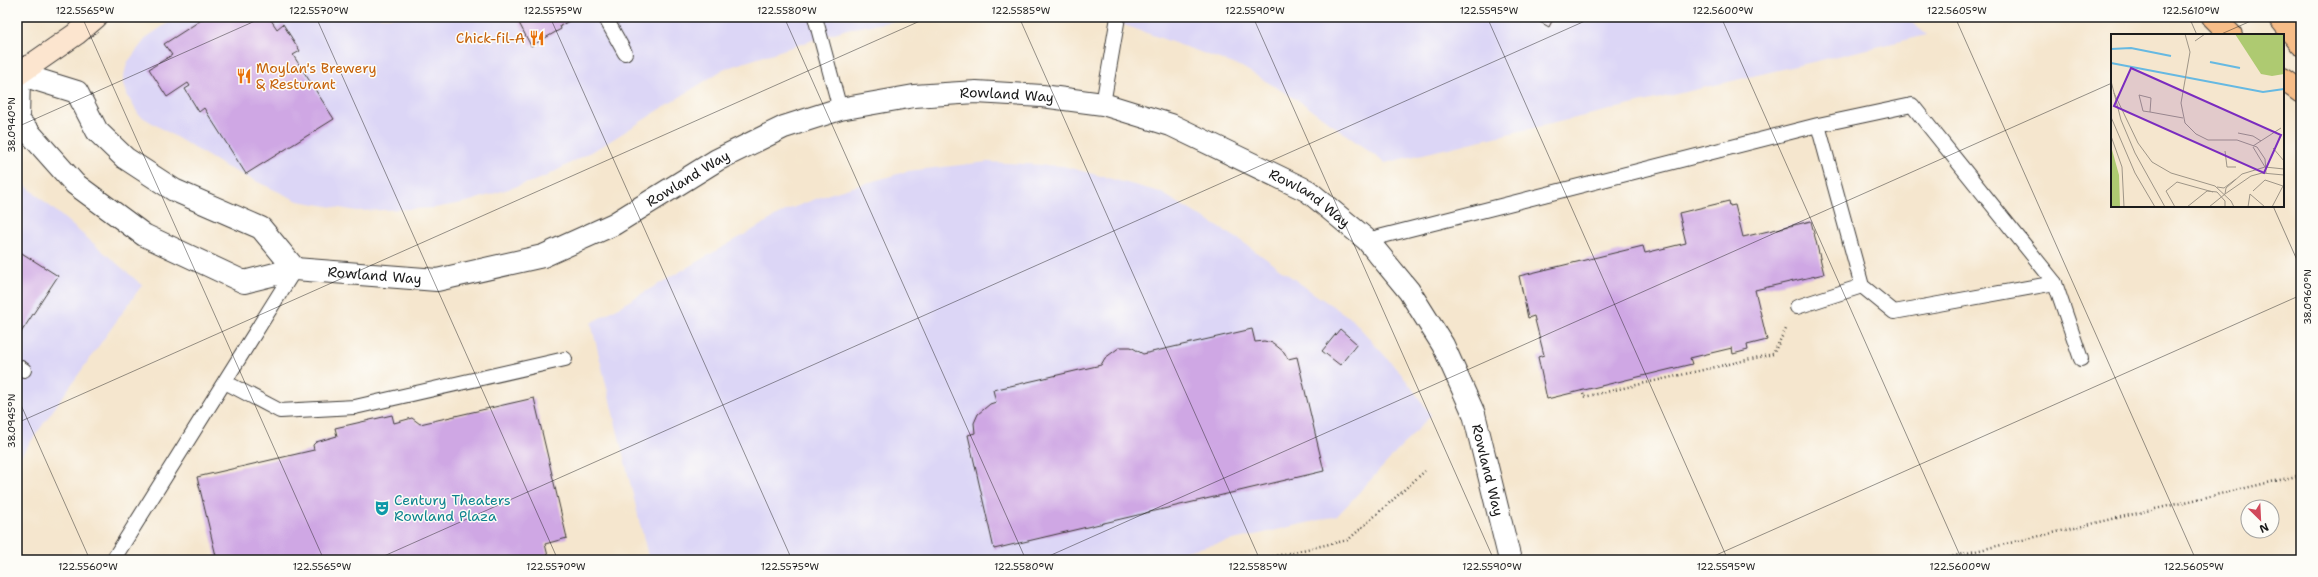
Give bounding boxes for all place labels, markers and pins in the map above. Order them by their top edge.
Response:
place label: Chick-fil-A [456,29,525,47]
restaurant icon: Chick-fil-A [528,29,546,47]
place label: Moylan's Brewery & Resturant [256,59,377,93]
restaurant icon: Moylan's Brewery & Resturant [235,67,253,85]
place label: Century Theaters Rowland Plaza [394,491,511,525]
theatre icon: Century Theaters Rowland Plaza [373,499,391,517]

